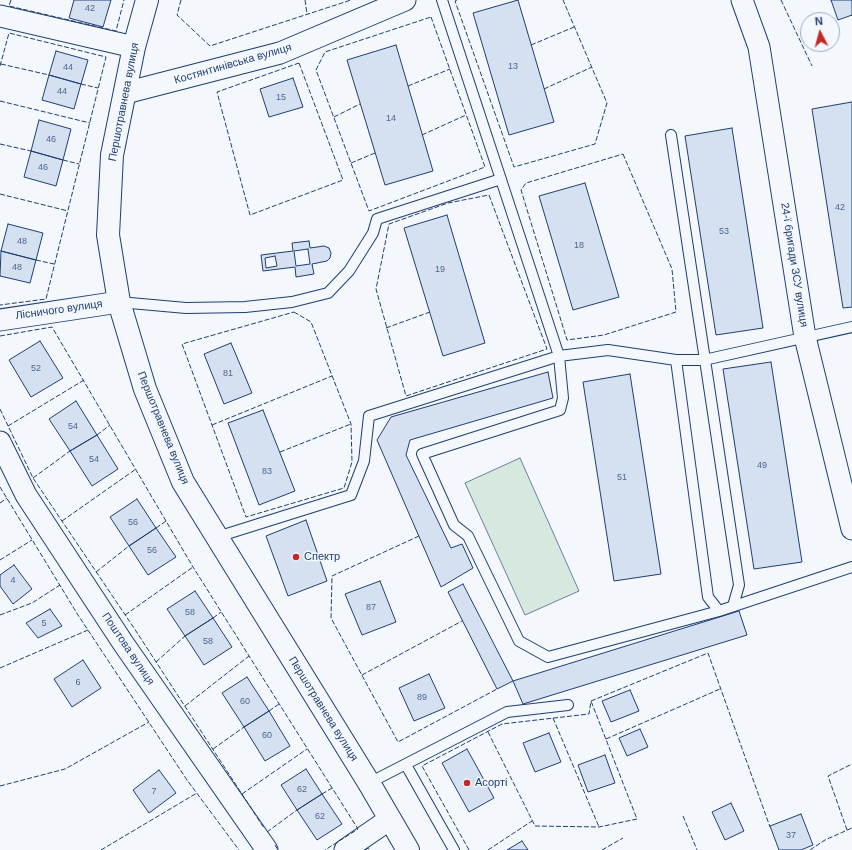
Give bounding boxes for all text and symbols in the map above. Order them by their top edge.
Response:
house number: 42 [85,4,95,14]
north arrow [800,12,840,52]
text: N [814,15,823,27]
street label: Першотравнева вулиця [106,41,142,163]
street label: Костянтинівська вулиця [173,41,293,87]
house number: 13 [508,62,518,72]
house number: 44 [63,63,73,73]
house number: 44 [57,87,67,97]
house number: 15 [276,93,286,103]
house number: 14 [386,114,396,124]
house number: 46 [46,135,56,145]
house number: 46 [38,163,48,173]
street label: 24-ї бригади ЗСУ вулиця [778,202,810,328]
house number: 42 [835,203,845,213]
house number: 53 [719,227,729,237]
house number: 48 [17,237,27,247]
house number: 18 [574,241,584,251]
house number: 48 [12,263,22,273]
house number: 19 [435,265,445,275]
street label: Лісничого вулиця [15,297,103,323]
house number: 52 [31,364,41,374]
house number: 81 [223,369,233,379]
street label: Першотравнева вулиця [134,370,192,486]
house number: 54 [68,422,78,432]
house number: 54 [89,455,99,465]
house number: 49 [757,461,767,471]
house number: 83 [262,467,272,477]
house number: 51 [617,473,627,483]
house number: 56 [128,518,138,528]
house number: 56 [147,546,157,556]
place label: Спектр [304,550,340,564]
marker: Спектр [291,552,301,562]
house number: 4 [10,576,16,586]
house number: 87 [366,603,376,613]
house number: 58 [185,608,195,618]
street label: Поштова вулиця [99,610,157,688]
house number: 5 [41,619,47,629]
house number: 58 [203,637,213,647]
street label: Першотравнева вулиця [285,654,361,764]
house number: 6 [75,678,81,688]
house number: 89 [417,693,427,703]
house number: 60 [240,697,250,707]
house number: 60 [262,731,272,741]
place label: Асорті [475,776,507,790]
marker: Асорті [462,778,472,788]
house number: 62 [297,785,307,795]
house number: 7 [151,787,157,797]
house number: 62 [315,812,325,822]
house number: 37 [786,831,796,841]

